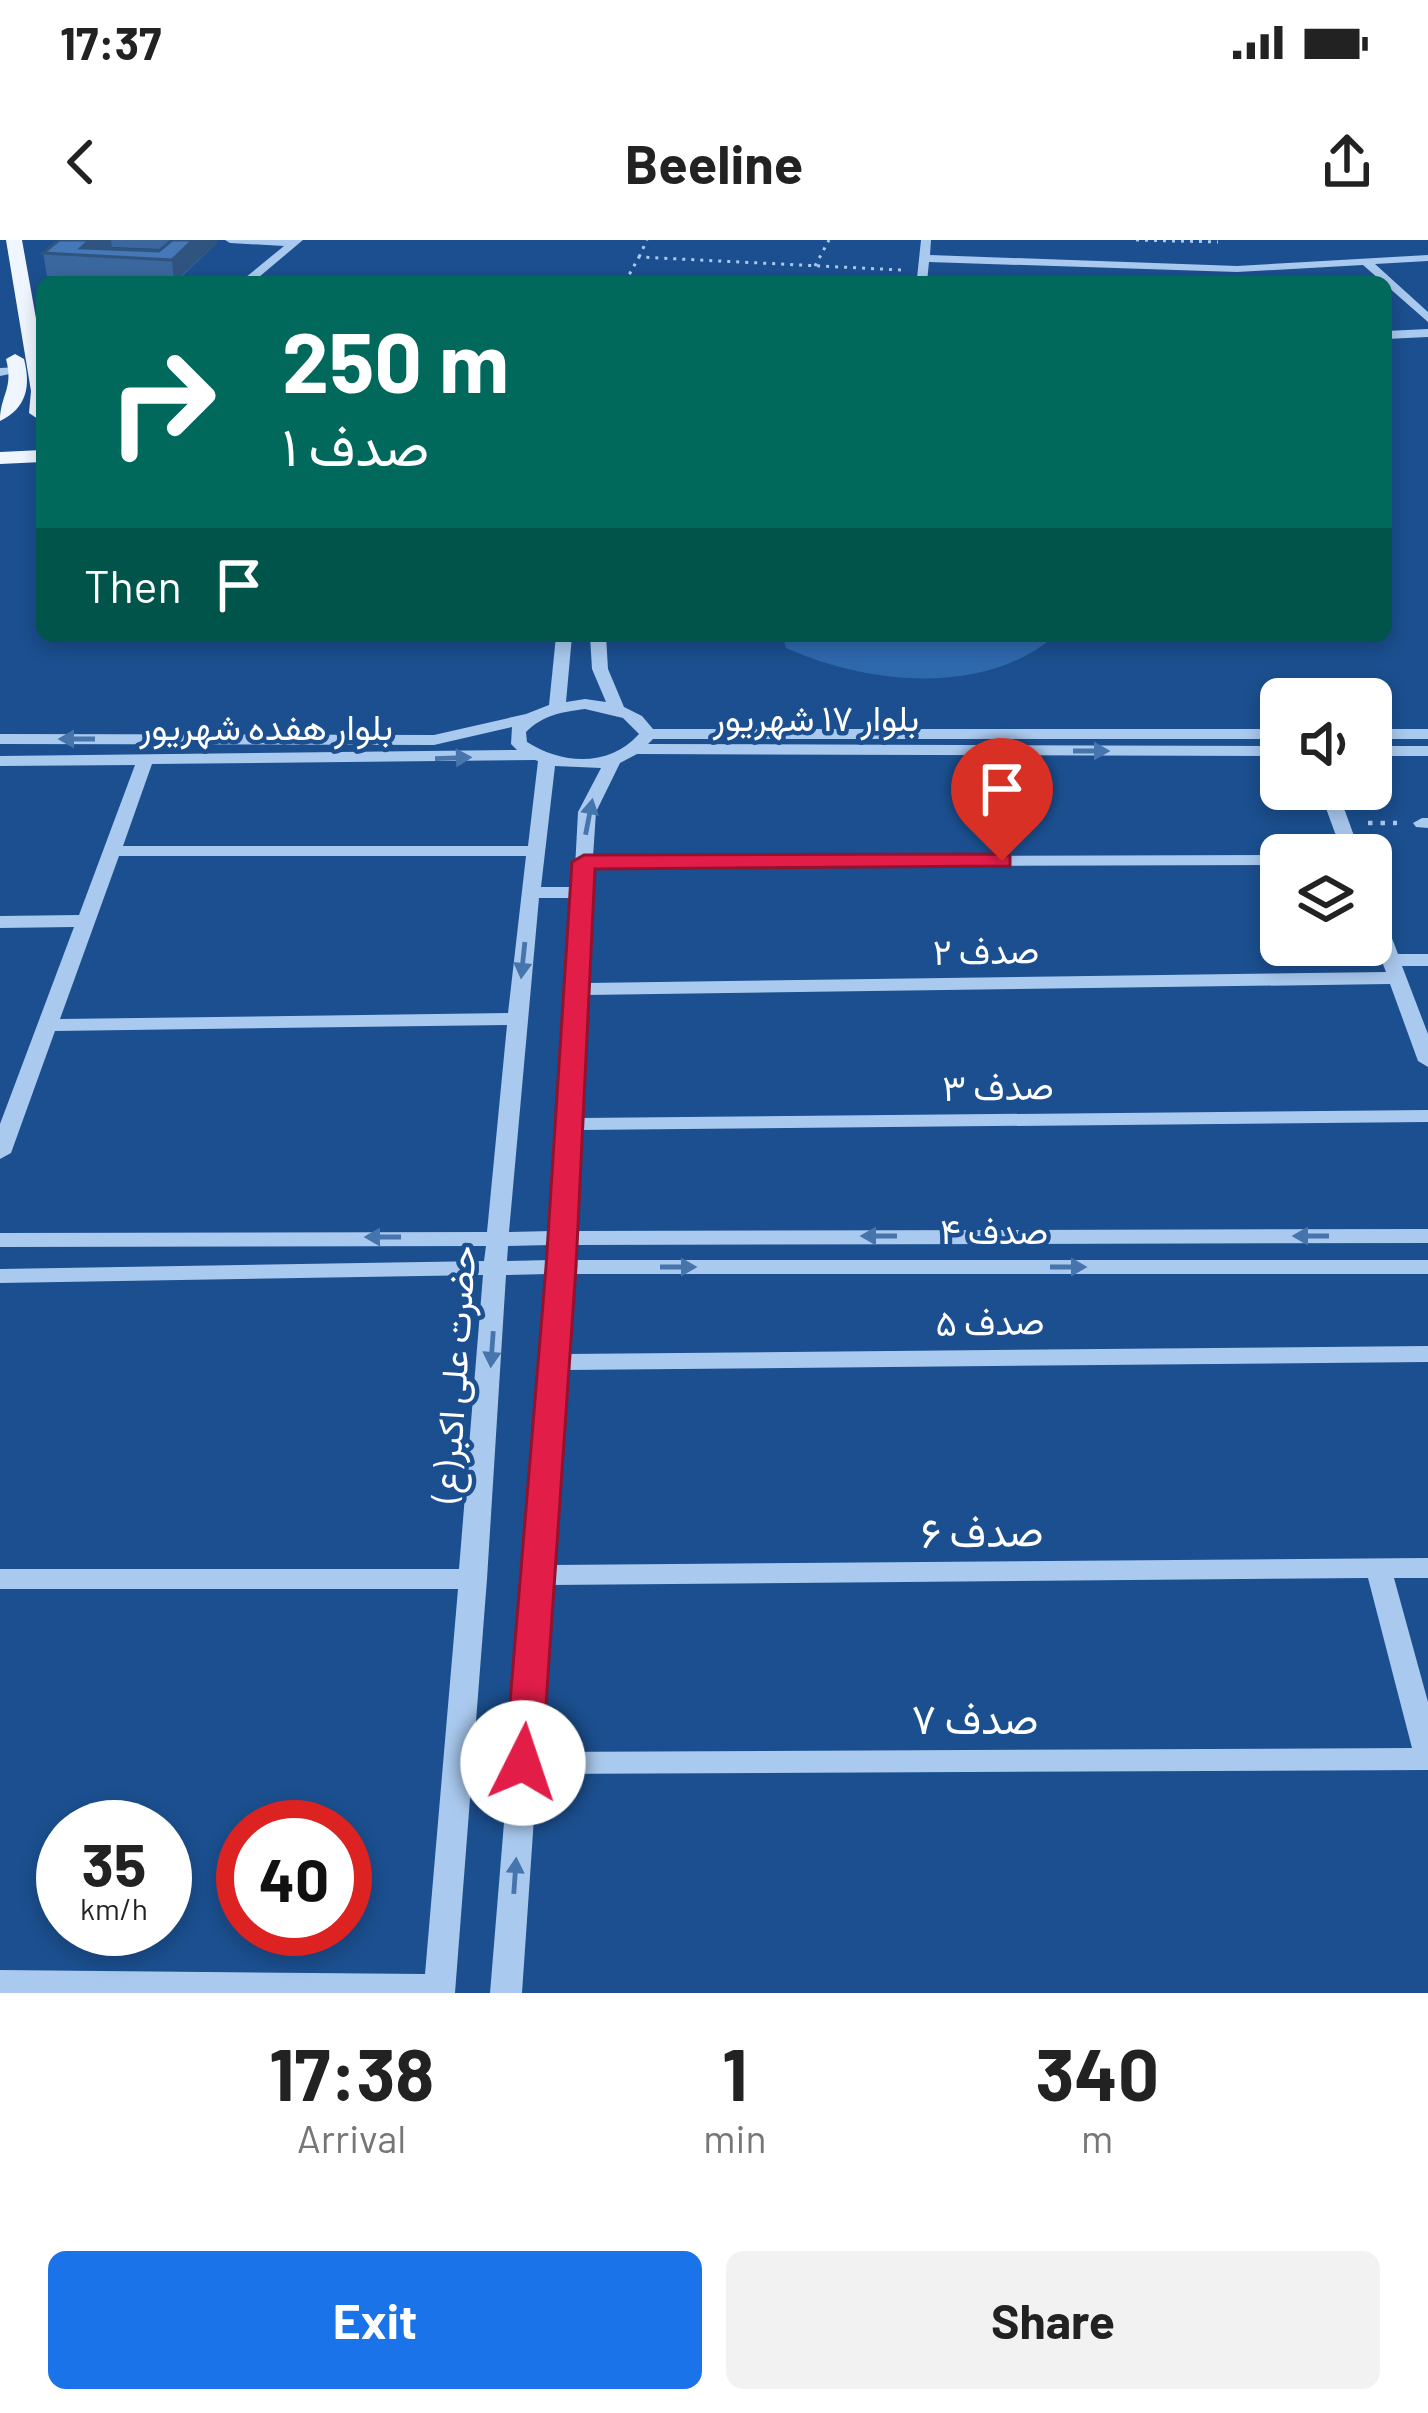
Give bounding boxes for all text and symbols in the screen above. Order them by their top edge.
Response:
text: 17:37 [60,15,161,69]
icon: back [48,129,114,195]
icon: share [1314,129,1380,195]
text: Beeline [625,130,803,195]
text: 250 m [282,309,509,410]
icon: right [84,324,240,480]
text: صدف ۱ [282,412,429,477]
icon: arrive [206,552,272,618]
text: Then [84,558,182,612]
map controls [1260,678,1392,966]
button: sound [1260,678,1392,810]
street label: بلوار ۱۷ شهریور [712,695,919,741]
street label: بلوار هفده شهریور [138,704,393,750]
one-way arrow [57,730,95,749]
pin [951,738,1053,861]
one-way arrow [1073,741,1111,761]
one-way arrow [435,749,473,768]
icon: arrive [969,756,1035,822]
one-way arrow [580,798,599,836]
button: layers [1260,834,1392,966]
street label: صدف ۲ [932,927,1040,972]
one-way arrow [513,942,532,979]
street label: صدف ۳ [942,1063,1054,1108]
street label: صدف ۴ [940,1208,1048,1251]
one-way arrow [859,1226,897,1246]
one-way arrow [1291,1226,1329,1246]
one-way arrow [363,1227,401,1247]
street label: حضرت علی اکبر(ع) [422,1244,488,1505]
one-way arrow [660,1257,698,1277]
one-way arrow [1050,1257,1088,1277]
street label: صدف ۵ [935,1298,1045,1343]
one-way arrow [482,1331,501,1368]
street label: صدف ۶ [920,1504,1044,1556]
street label: صدف ۷ [912,1692,1039,1742]
position arrow [460,1700,586,1826]
speed limit sign: 40 [216,1800,372,1956]
text: 35 [82,1827,146,1899]
one-way arrow [505,1857,524,1894]
text: km/h [80,1890,148,1926]
text: 17:38 [269,2029,434,2115]
text: 1 [722,2029,748,2115]
text: 340 [1035,2029,1159,2115]
text: Arrival [297,2114,406,2161]
text: min [703,2114,766,2161]
text: m [1081,2114,1113,2161]
button: Exit [48,2251,702,2389]
button: Share [726,2251,1380,2389]

